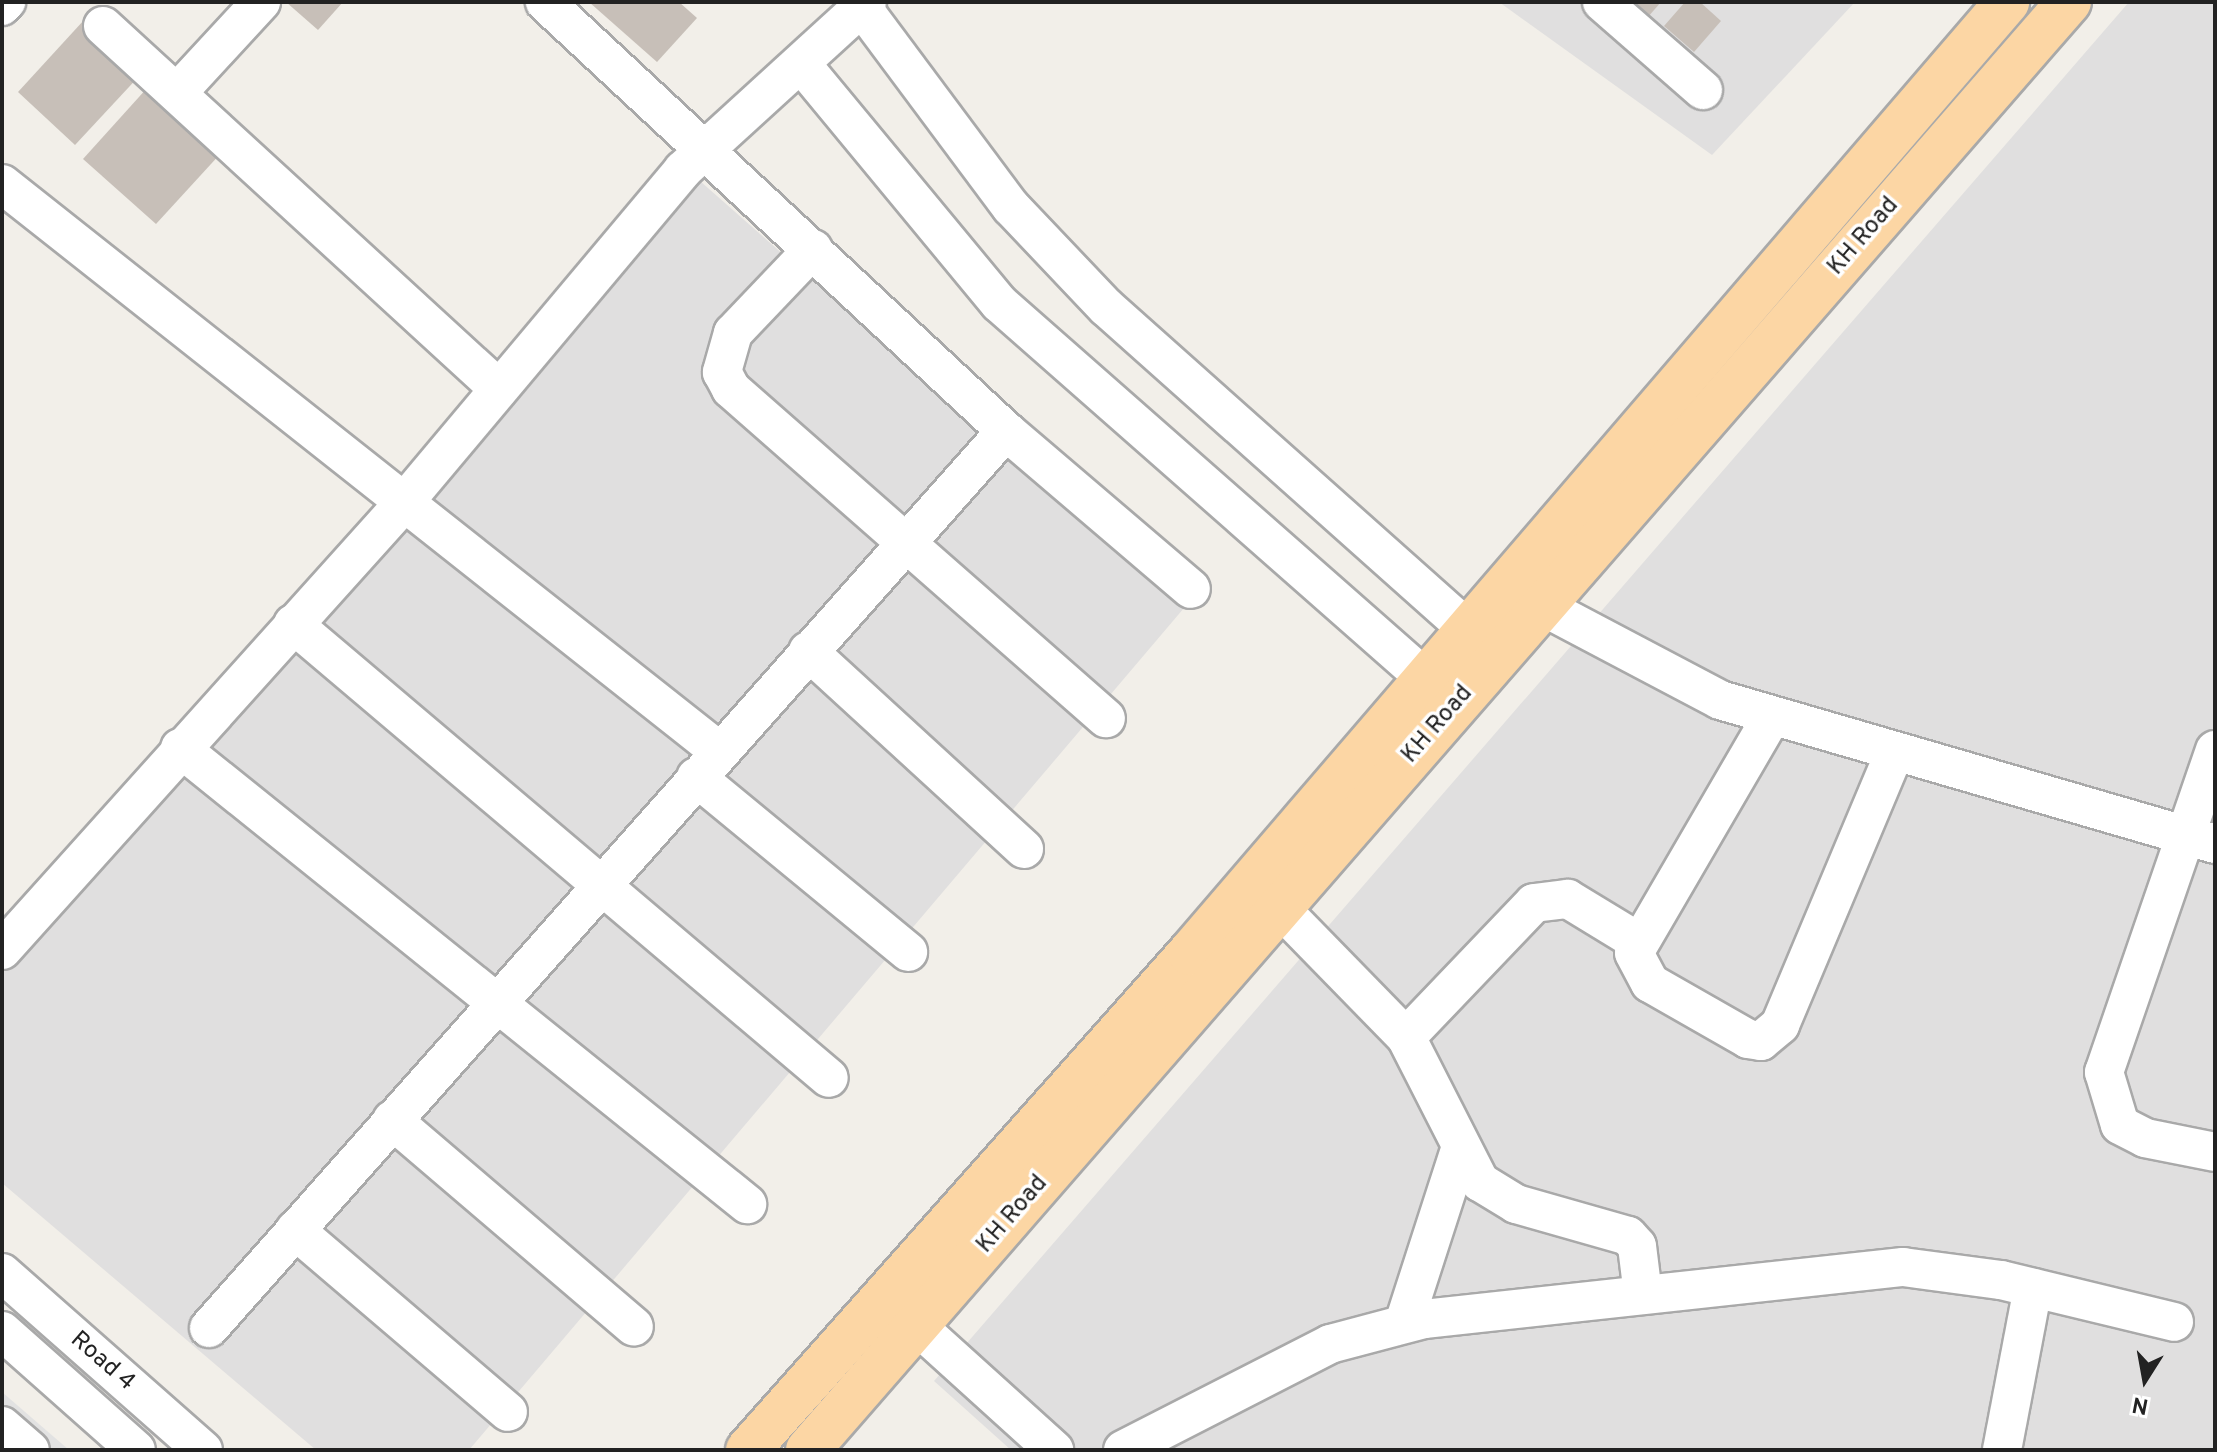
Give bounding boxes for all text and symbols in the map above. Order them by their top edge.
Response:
street label: KH Road [1822,192,1906,282]
street label: KH Road [1396,680,1480,770]
street label: KH Road [971,1170,1055,1260]
street label: Road 4 [64,1326,140,1398]
north arrow [2105,1340,2185,1420]
text: N [2130,1389,2151,1419]

